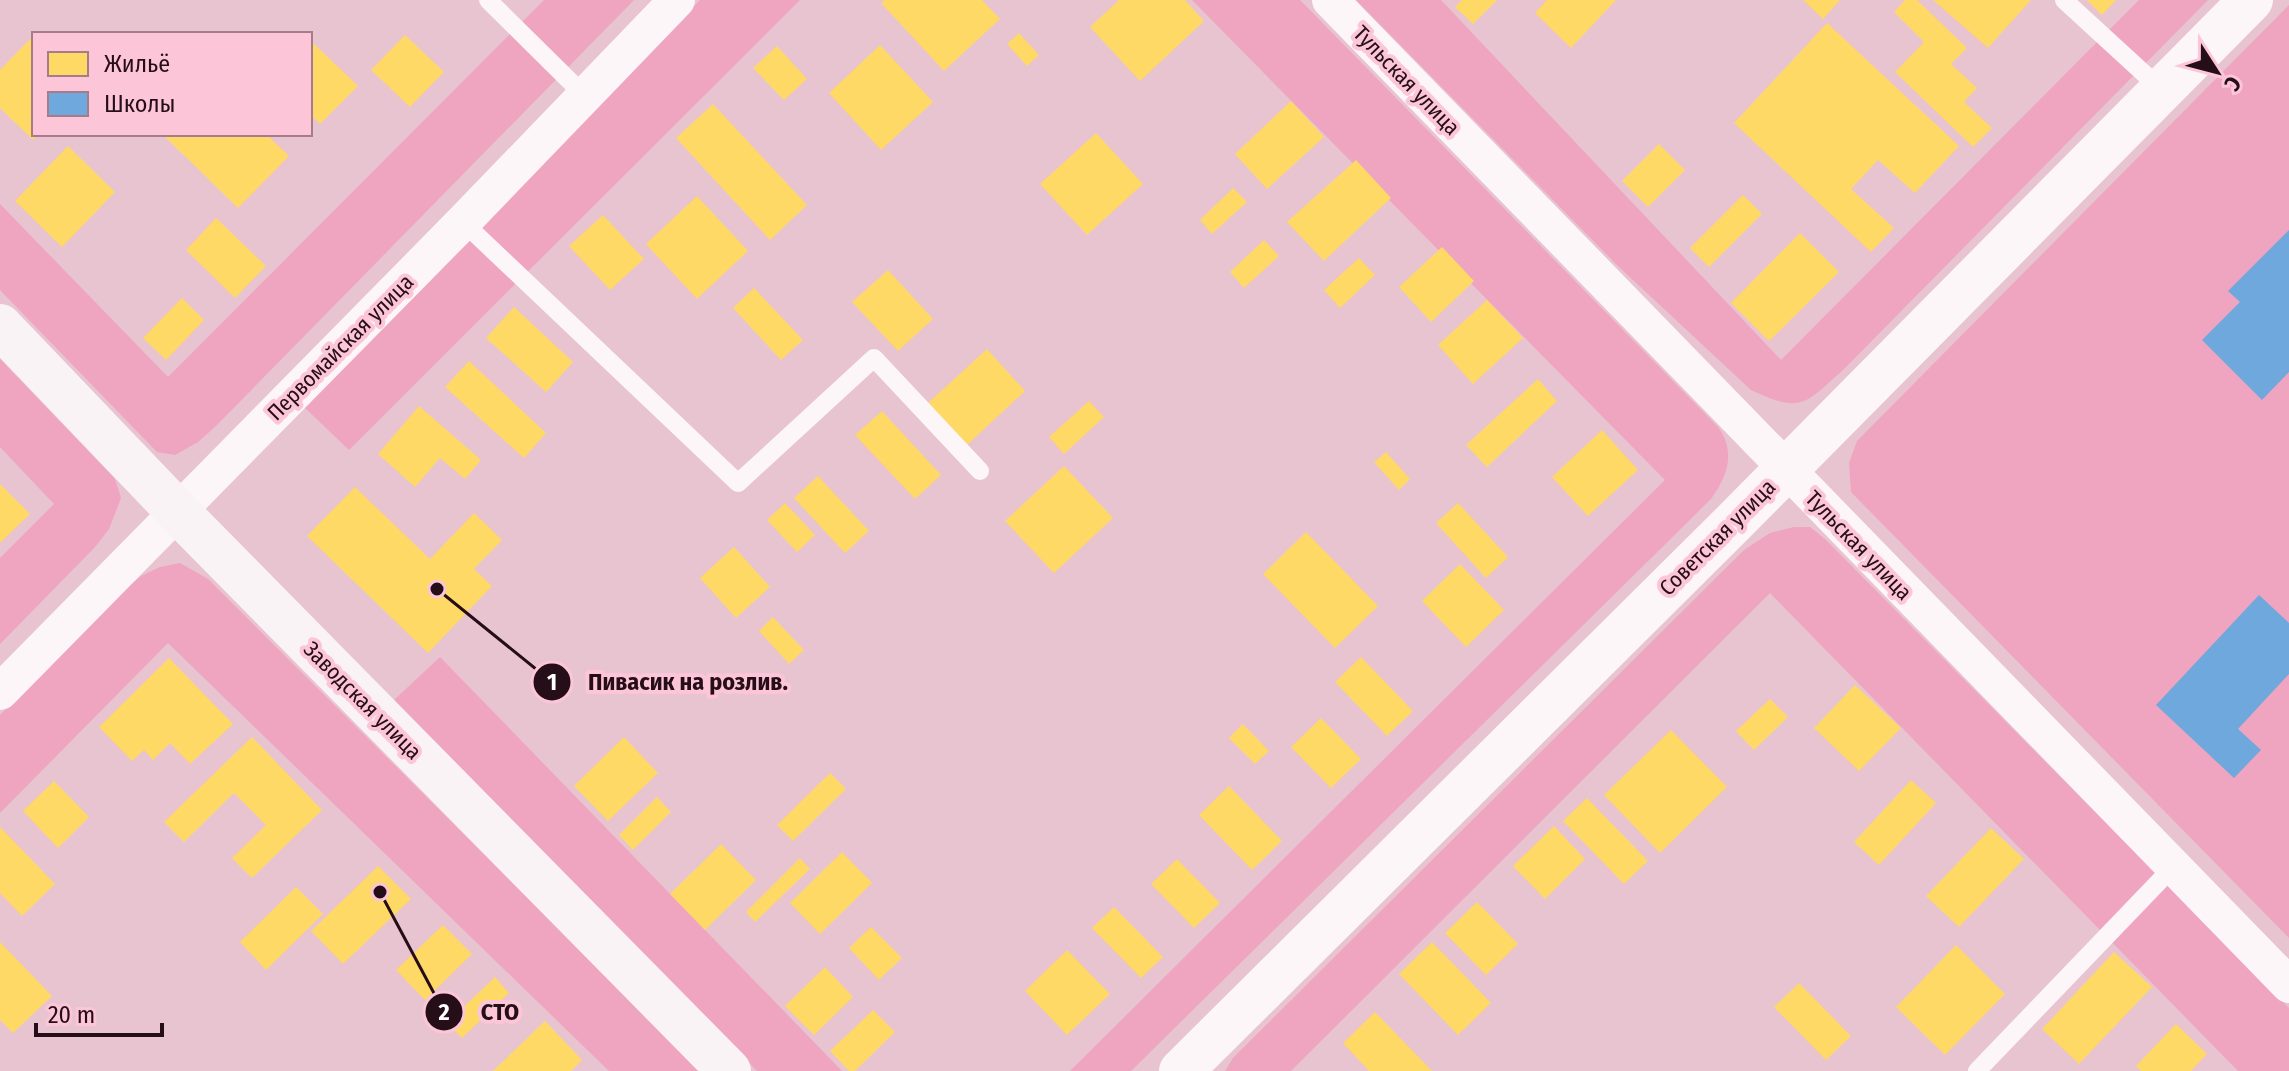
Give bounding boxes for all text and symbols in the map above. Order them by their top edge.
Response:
street label: Тульская улица [1348,20,1466,141]
legend [32,32,312,136]
north arrow [2177,32,2257,112]
text: Жильё [104,50,170,78]
text: С [2218,71,2247,96]
text: Школы [104,90,176,118]
street label: Первомайская улица [262,269,419,426]
street label: Советская улица [1654,474,1781,601]
street label: Тульская улица [1800,485,1918,606]
street label: Заводская улица [298,636,427,765]
callout: Пивасик на розлив. [532,658,804,706]
text: 1 [547,668,557,696]
text: Пивасик на розлив. [588,668,788,696]
scale bar [36,987,162,1037]
callout: СТО [424,988,535,1036]
text: 2 [437,998,450,1026]
text: СТО [481,998,519,1026]
text: 20 m [48,1001,95,1029]

